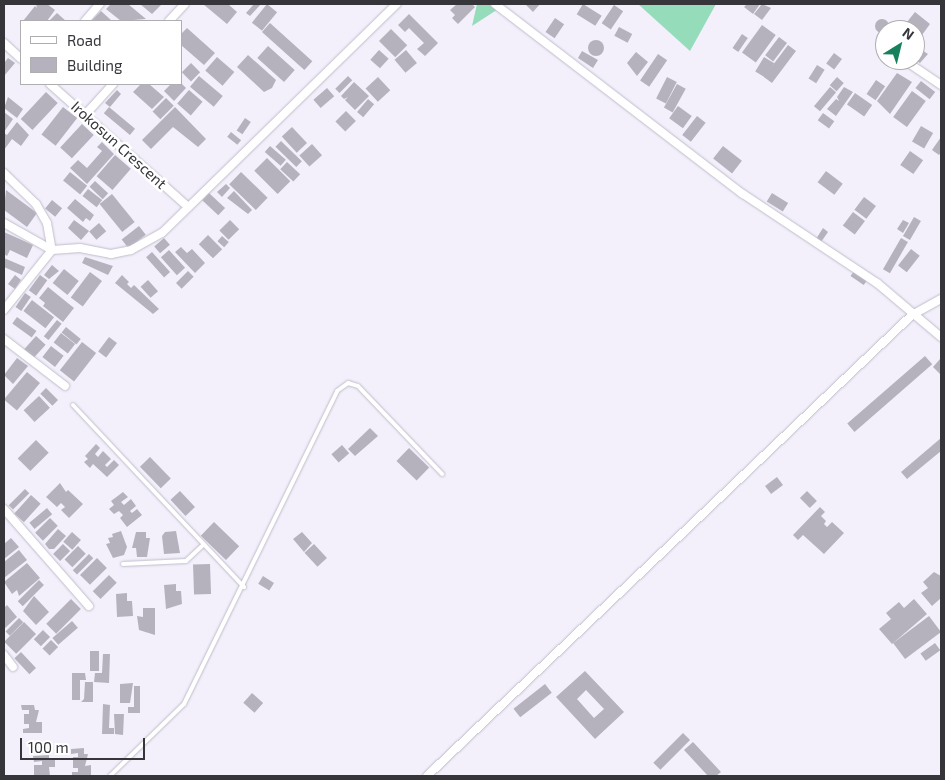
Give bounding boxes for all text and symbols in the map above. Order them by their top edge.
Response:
legend [20,20,182,85]
north arrow [875,20,925,70]
text: N [899,23,918,43]
text: Road [67,31,102,49]
text: Building [67,56,122,74]
street label: Irokosun Crescent [68,97,170,193]
scale bar [22,728,148,760]
text: 100 m [28,738,69,756]

